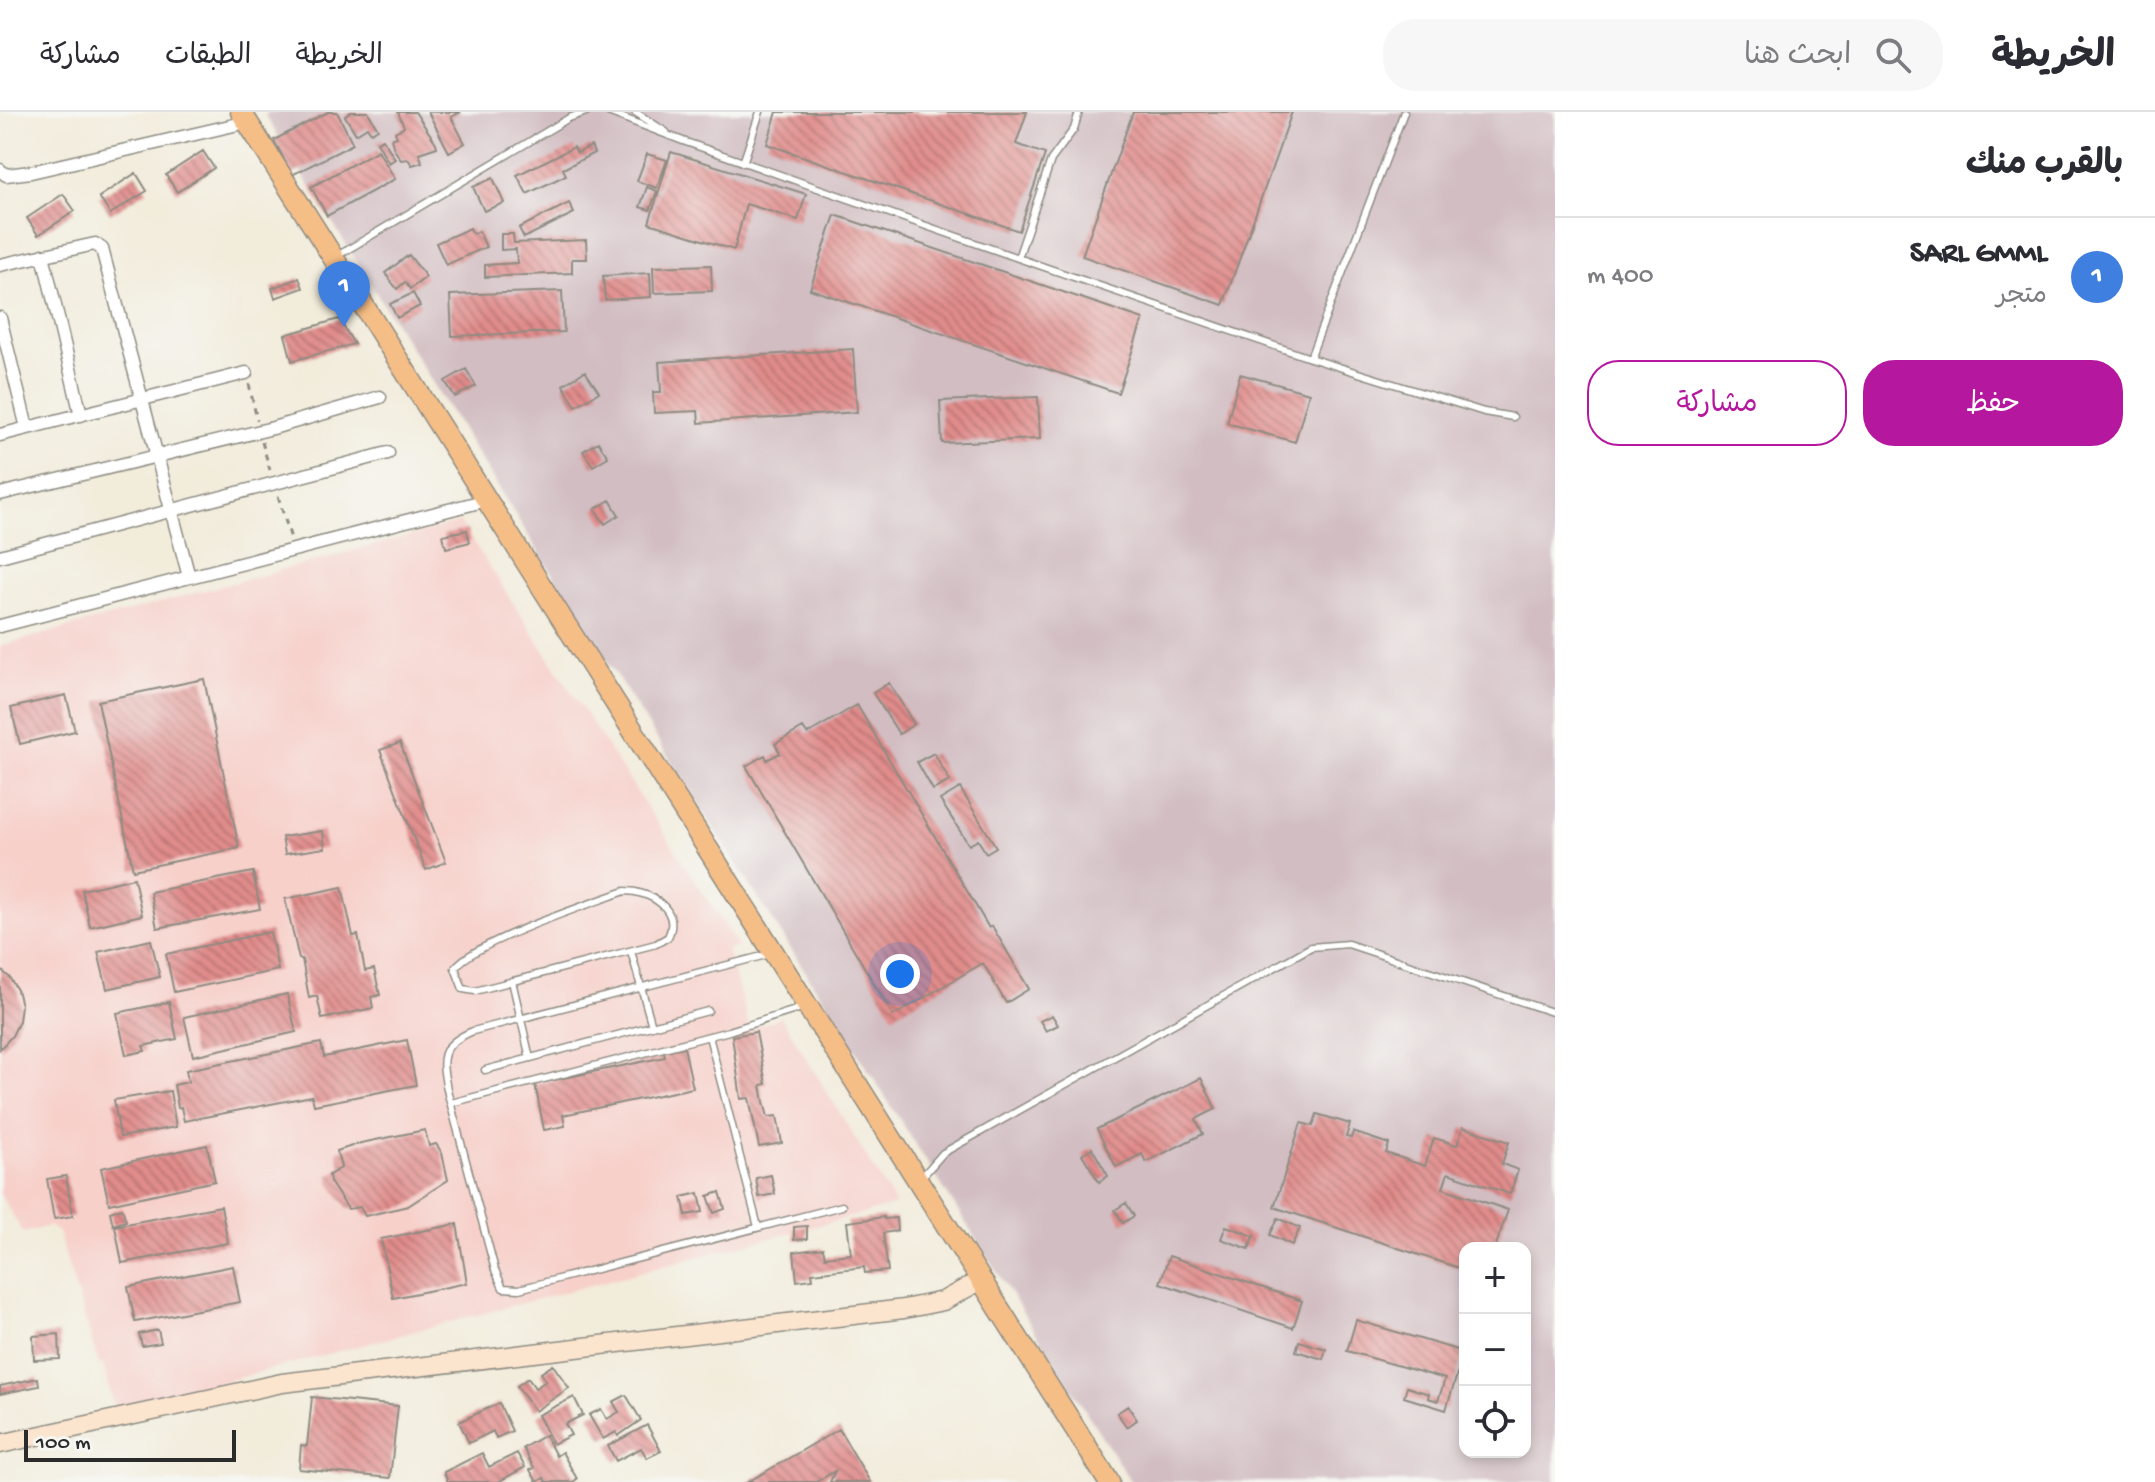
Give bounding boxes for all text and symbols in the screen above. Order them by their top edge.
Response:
search box [1383,19,1943,91]
icon: search [1871,33,1915,77]
text: الخريطة [1991,37,2115,81]
text: ابحث هنا [1744,40,1851,75]
text: مشاركة [40,41,121,74]
text: الطبقات [165,41,251,74]
text: الخريطة [295,41,383,74]
text: بالقرب منك [1966,147,2123,187]
text: SARL GMML [1910,238,2047,273]
pin: 1 [318,261,370,327]
text: 400 m [1587,262,1653,293]
text: 1 [2092,262,2102,293]
text: متجر [1996,282,2047,313]
button: مشاركة [1587,360,1847,446]
button: حفظ [1863,360,2123,446]
your location [880,954,920,994]
map controls [1459,1242,1531,1458]
button: + [1459,1242,1531,1314]
button: − [1459,1314,1531,1386]
button: locate [1459,1386,1531,1458]
scale bar [24,1426,236,1462]
text: 100 m [36,1431,91,1457]

